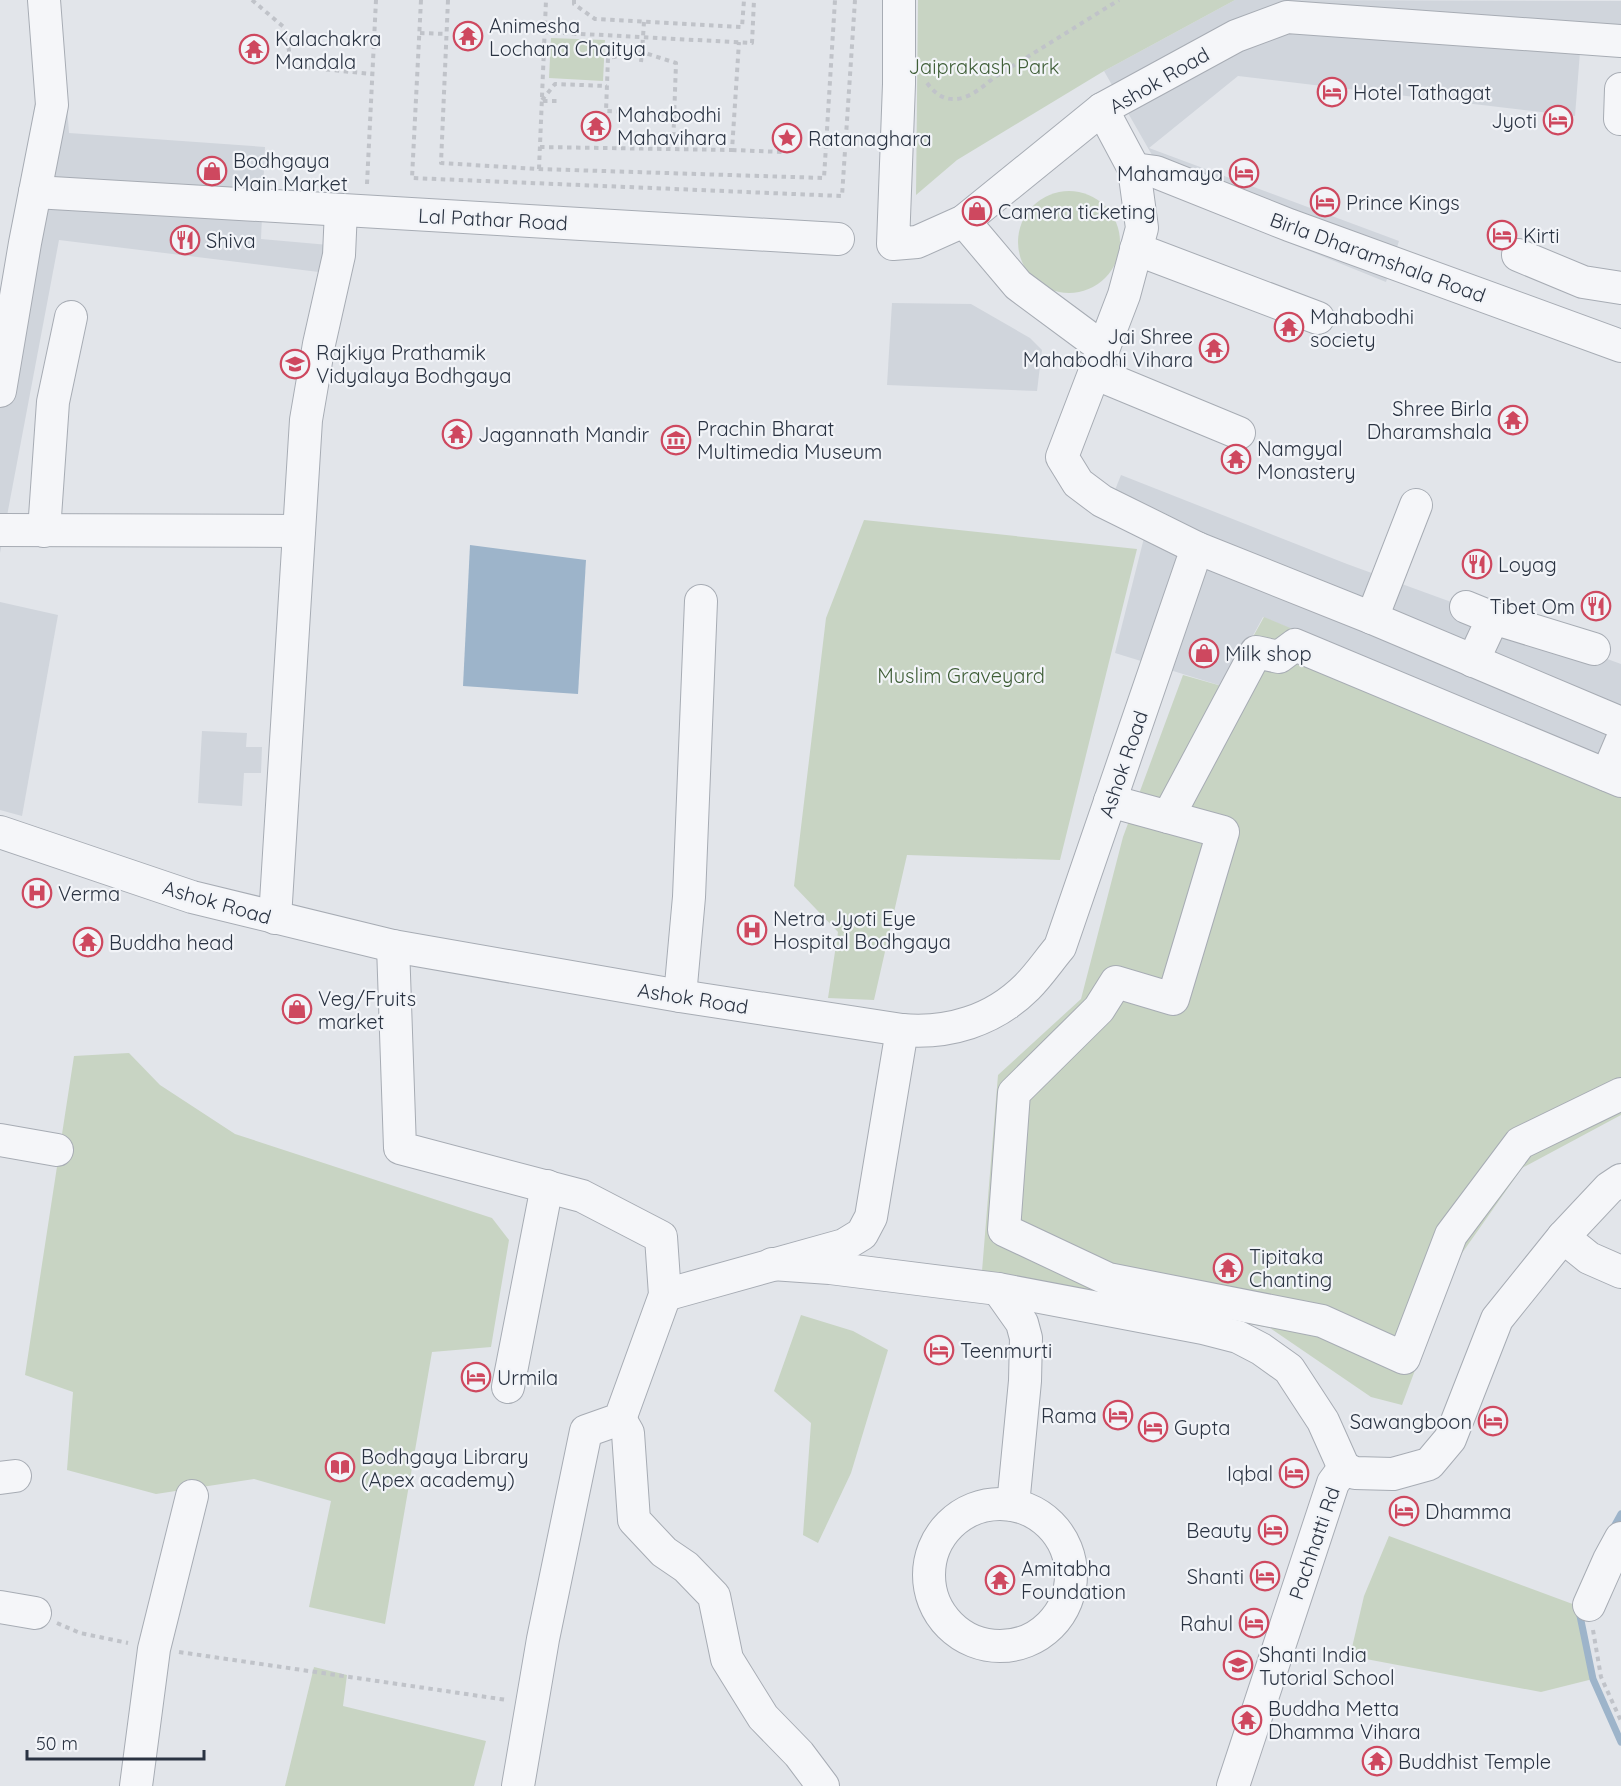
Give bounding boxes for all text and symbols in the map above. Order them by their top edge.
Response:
place label: Animesha Lochana Chaitya [489,13,646,61]
temple icon: Animesha Lochana Chaitya [452,20,484,52]
place label: Kalachakra Mandala [275,26,381,74]
temple icon: Kalachakra Mandala [238,33,270,65]
street label: Ashok Road [1104,41,1214,119]
park label: Jaiprakash Park [909,54,1059,79]
hotel icon: Hotel Tathagat [1316,76,1348,108]
place label: Hotel Tathagat [1353,80,1491,105]
place label: Mahabodhi Mahavihara [617,102,727,150]
hotel icon: Jyoti [1542,104,1574,136]
place label: Jyoti [1491,108,1537,133]
temple icon: Mahabodhi Mahavihara [580,110,612,142]
place icon: Ratanaghara [771,122,803,154]
place label: Ratanaghara [808,126,932,151]
place label: Bodhgaya Main Market [233,148,348,196]
shop icon: Bodhgaya Main Market [196,155,228,187]
hotel icon: Mahamaya [1228,157,1260,189]
place label: Mahamaya [1117,161,1223,186]
hotel icon: Prince Kings [1309,186,1341,218]
place label: Prince Kings [1346,190,1460,215]
shop icon: Camera ticketing [961,195,993,227]
place label: Camera ticketing [998,199,1156,224]
street label: Lal Pathar Road [418,203,568,235]
street label: Birla Dharamshala Road [1267,206,1489,308]
hotel icon: Kirti [1486,219,1518,251]
place label: Kirti [1523,223,1560,248]
restaurant icon: Shiva [169,224,201,256]
place label: Shiva [206,228,256,253]
place label: Mahabodhi society [1310,304,1414,352]
temple icon: Mahabodhi society [1273,311,1305,343]
place label: Jai Shree Mahabodhi Vihara [1023,324,1193,372]
temple icon: Jai Shree Mahabodhi Vihara [1198,332,1230,364]
place label: Rajkiya Prathamik Vidyalaya Bodhgaya [316,340,511,388]
school or university icon: Rajkiya Prathamik Vidyalaya Bodhgaya [279,348,311,380]
place label: Shree Birla Dharamshala [1367,396,1492,444]
temple icon: Shree Birla Dharamshala [1497,404,1529,436]
place label: Prachin Bharat Multimedia Museum [697,416,882,464]
temple icon: Jagannath Mandir [441,418,473,450]
place label: Jagannath Mandir [478,422,650,447]
museum icon: Prachin Bharat Multimedia Museum [660,424,692,456]
place label: Namgyal Monastery [1257,436,1356,484]
temple icon: Namgyal Monastery [1220,443,1252,475]
restaurant icon: Loyag [1461,548,1493,580]
place label: Loyag [1498,552,1557,577]
restaurant icon: Tibet Om [1580,590,1612,622]
place label: Tibet Om [1489,594,1575,619]
shop icon: Milk shop [1188,637,1220,669]
place label: Milk shop [1225,641,1312,666]
park label: Muslim Graveyard [877,663,1045,688]
street label: Ashok Road [1093,707,1153,821]
street label: Ashok Road [160,875,274,929]
hospital icon: Verma [21,877,53,909]
place label: Verma [58,881,120,906]
place label: Netra Jyoti Eye Hospital Bodhgaya [773,906,951,954]
hospital icon: Netra Jyoti Eye Hospital Bodhgaya [736,914,768,946]
temple icon: Buddha head [72,926,104,958]
place label: Buddha head [109,930,234,955]
street label: Ashok Road [636,977,750,1019]
place label: Veg/Fruits market [318,986,416,1034]
shop icon: Veg/Fruits market [281,993,313,1025]
place label: Tipitaka Chanting [1249,1244,1332,1292]
temple icon: Tipitaka Chanting [1212,1252,1244,1284]
hotel icon: Teenmurti [923,1334,955,1366]
place label: Teenmurti [960,1338,1052,1363]
hotel icon: Urmila [460,1361,492,1393]
place label: Urmila [497,1365,558,1390]
hotel icon: Rama [1102,1399,1134,1431]
place label: Rama [1041,1403,1097,1428]
hotel icon: Sawangboon [1477,1405,1509,1437]
place label: Sawangboon [1350,1409,1472,1434]
hotel icon: Gupta [1137,1411,1169,1443]
place label: Gupta [1174,1415,1230,1440]
place label: Bodhgaya Library (Apex academy) [361,1444,529,1492]
library icon: Bodhgaya Library (Apex academy) [324,1451,356,1483]
hotel icon: Iqbal [1278,1457,1310,1489]
place label: Iqbal [1227,1461,1273,1486]
street label: Pachhatti Rd [1283,1483,1345,1603]
hotel icon: Dhamma [1388,1495,1420,1527]
place label: Dhamma [1425,1499,1511,1524]
hotel icon: Beauty [1257,1514,1289,1546]
place label: Beauty [1186,1518,1252,1543]
place label: Amitabha Foundation [1021,1556,1126,1604]
hotel icon: Shanti [1249,1560,1281,1592]
temple icon: Amitabha Foundation [984,1564,1016,1596]
place label: Shanti [1187,1564,1244,1589]
hotel icon: Rahul [1238,1607,1270,1639]
place label: Rahul [1180,1611,1233,1636]
place label: Shanti India Tutorial School [1259,1642,1395,1690]
school or university icon: Shanti India Tutorial School [1222,1649,1254,1681]
place label: Buddha Metta Dhamma Vihara [1268,1696,1421,1744]
temple icon: Buddha Metta Dhamma Vihara [1231,1704,1263,1736]
scale bar [27,1723,204,1761]
text: 50 m [36,1732,78,1755]
temple icon: Buddhist Temple [1361,1745,1393,1777]
place label: Buddhist Temple [1398,1749,1551,1774]

